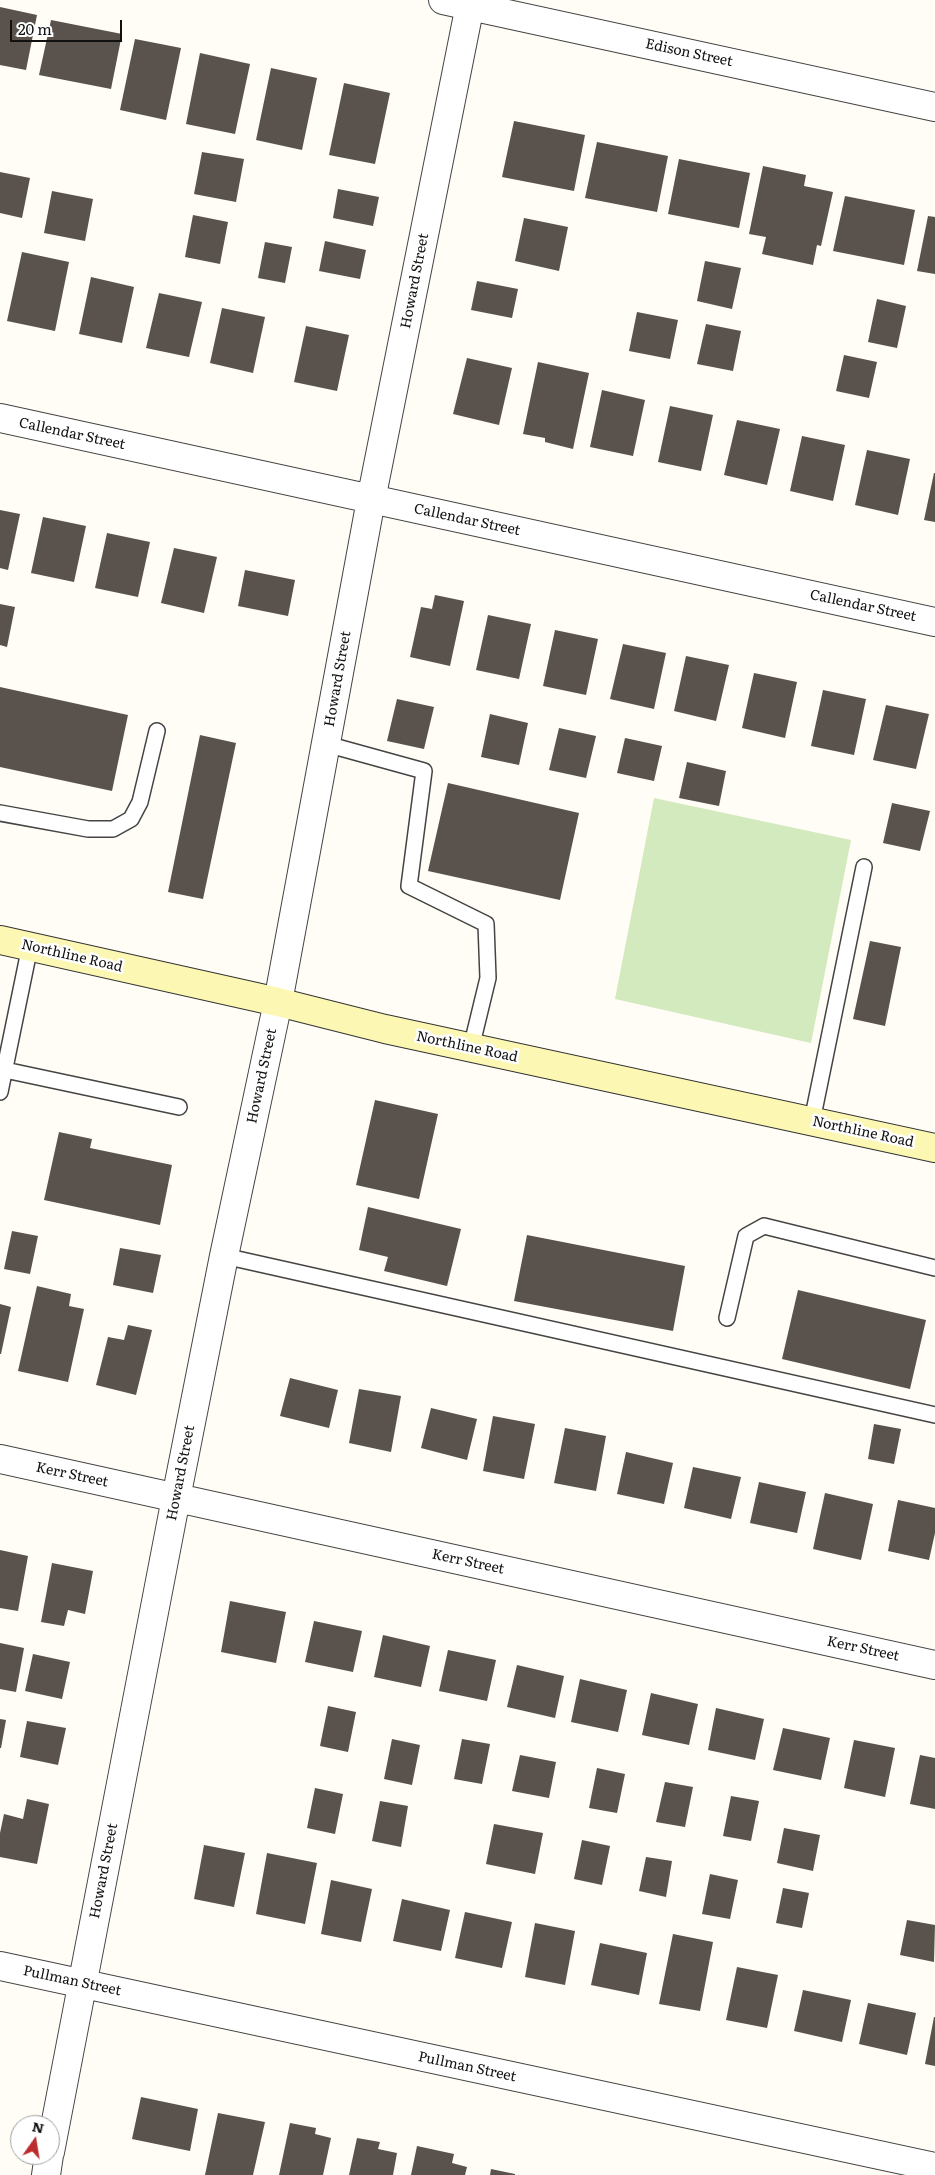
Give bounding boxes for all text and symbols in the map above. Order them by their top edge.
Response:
scale bar [12,10,125,42]
text: 20 m [18,17,52,40]
street label: Edison Street [644,36,734,70]
street label: Howard Street [398,232,432,330]
street label: Callendar Street [17,415,127,453]
street label: Callendar Street [412,501,522,539]
street label: Callendar Street [808,587,918,625]
street label: Howard Street [321,630,355,728]
street label: Northline Road [20,936,124,976]
street label: Howard Street [244,1027,280,1125]
street label: Northline Road [415,1028,519,1066]
street label: Northline Road [811,1113,915,1151]
street label: Howard Street [164,1424,198,1522]
street label: Kerr Street [34,1459,110,1491]
street label: Kerr Street [430,1546,506,1578]
street label: Kerr Street [825,1633,901,1665]
street label: Howard Street [87,1822,121,1920]
street label: Pullman Street [21,1962,123,2000]
street label: Pullman Street [416,2048,518,2086]
north arrow [10,2115,60,2165]
text: N [30,2115,46,2137]

